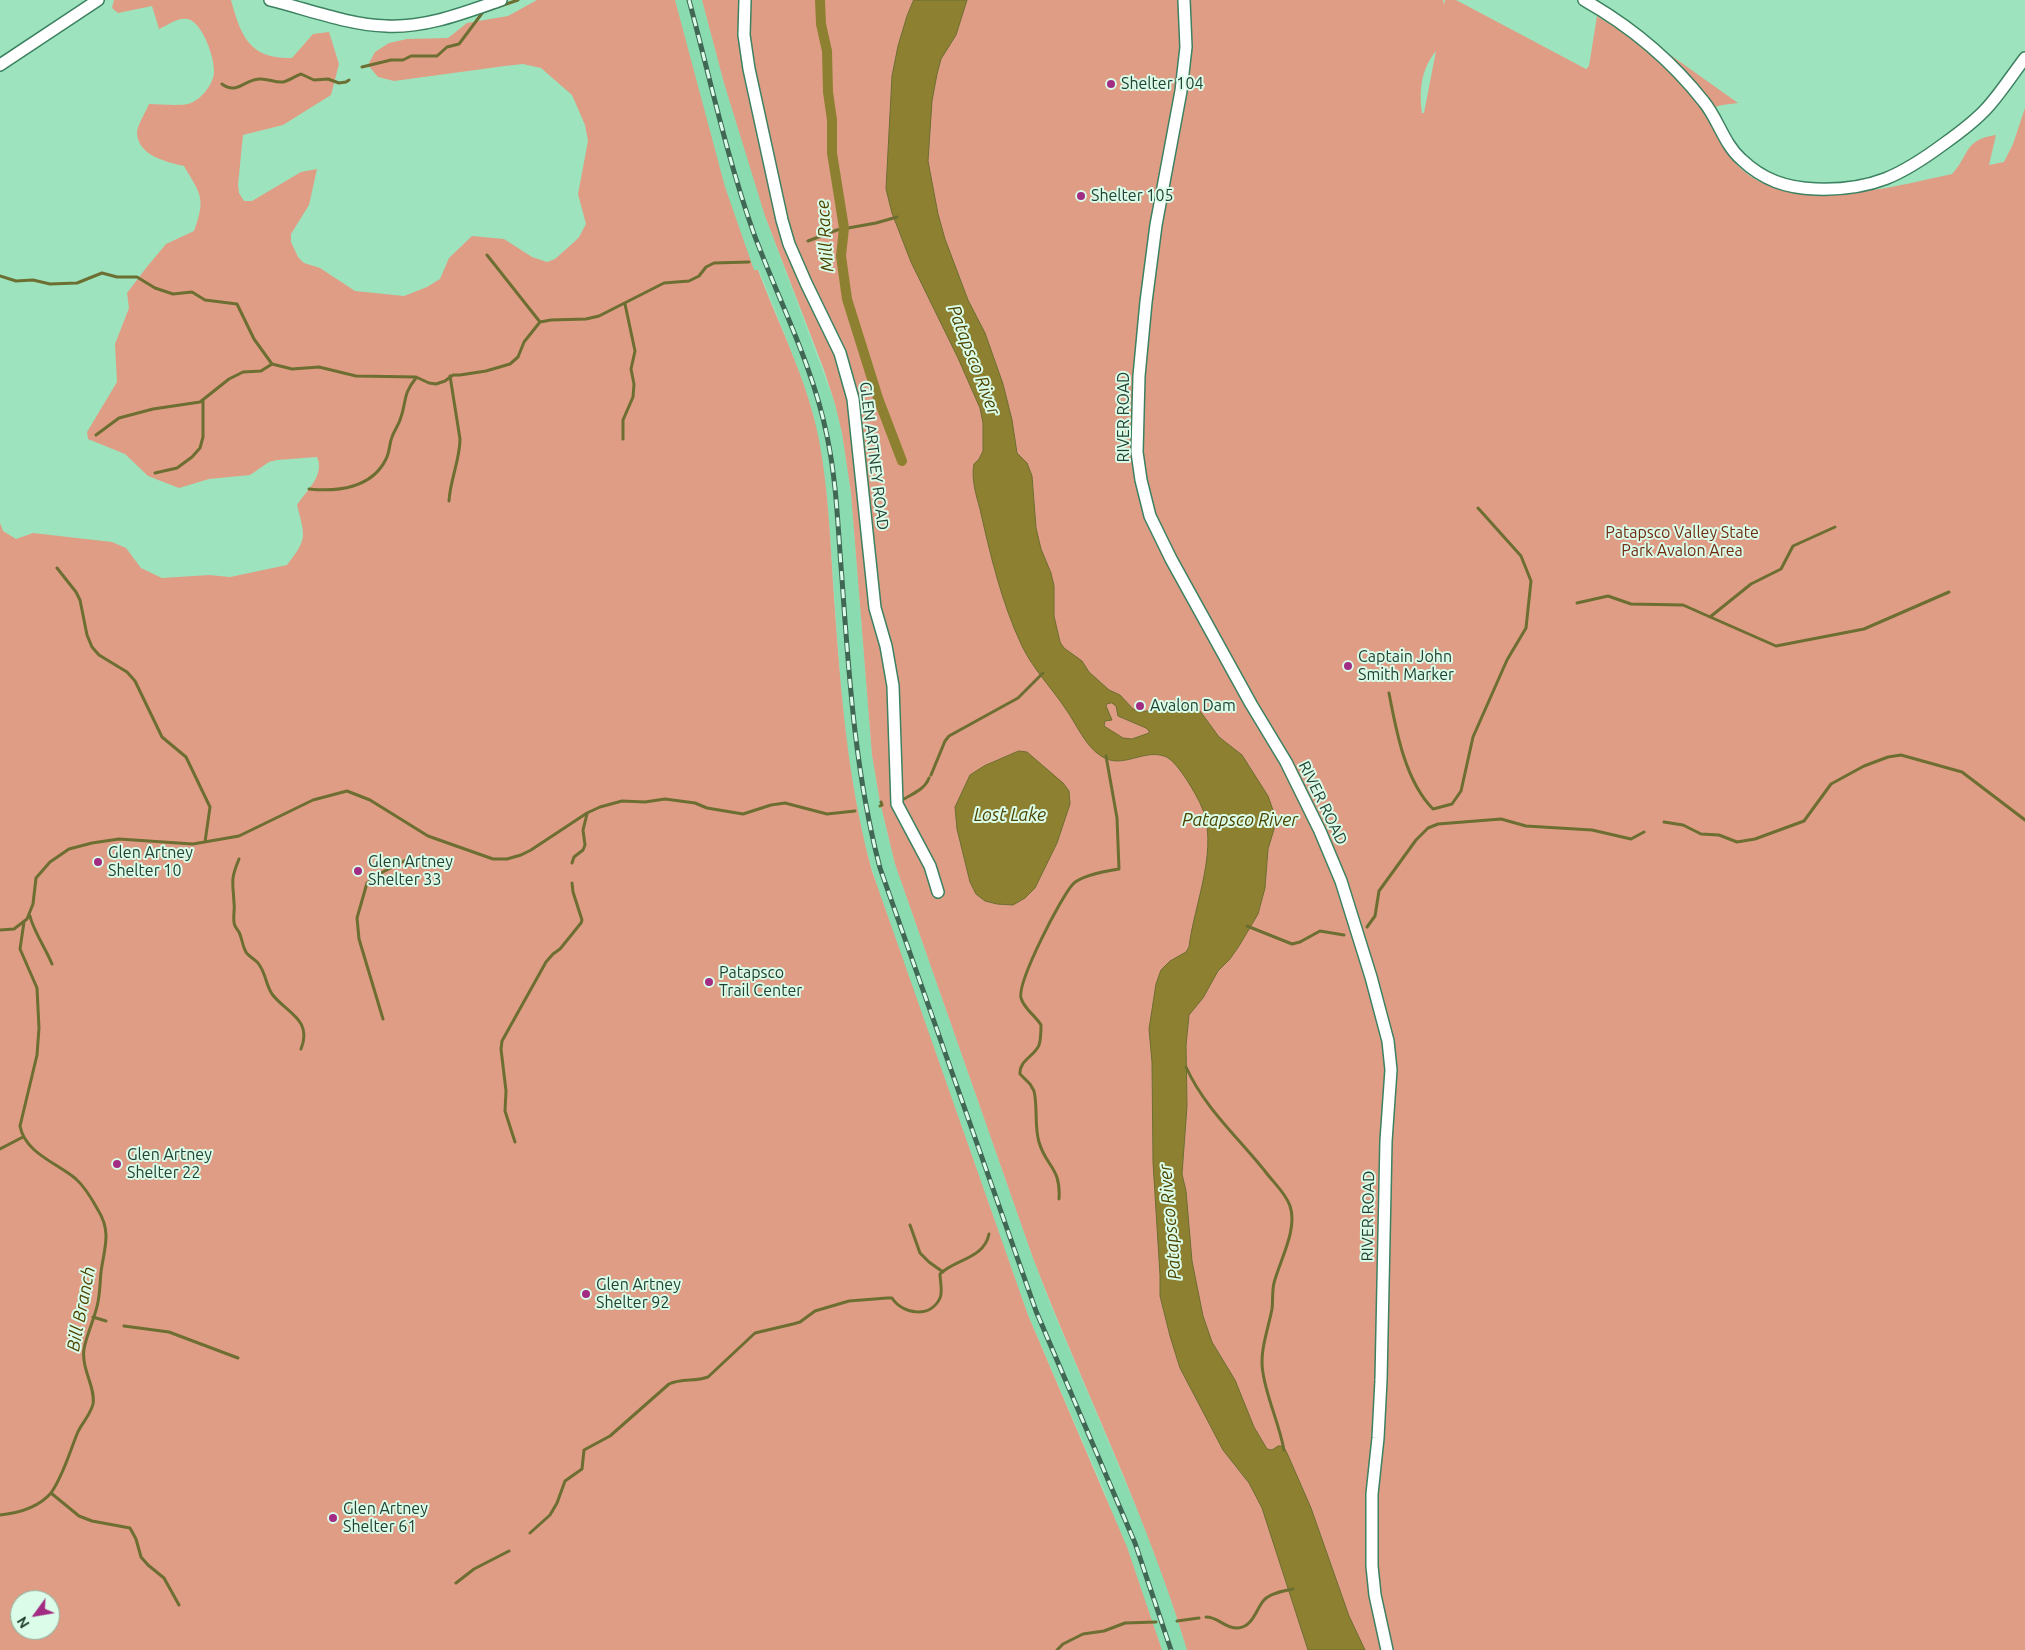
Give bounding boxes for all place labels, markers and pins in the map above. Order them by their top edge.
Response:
place label: Shelter 104 [1121,74,1203,94]
marker: Shelter 104 [1105,78,1117,90]
place label: Shelter 105 [1091,186,1173,206]
marker: Shelter 105 [1075,190,1087,202]
place label: Captain John Smith Marker [1358,647,1454,685]
marker: Captain John Smith Marker [1342,660,1354,672]
place label: Avalon Dam [1150,696,1236,716]
marker: Avalon Dam [1134,700,1146,712]
place label: Glen Artney Shelter 10 [108,843,193,881]
place label: Glen Artney Shelter 33 [368,852,453,890]
marker: Glen Artney Shelter 10 [92,856,104,868]
marker: Glen Artney Shelter 33 [352,865,364,877]
place label: Patapsco Trail Center [719,963,802,1001]
marker: Patapsco Trail Center [703,976,715,988]
place label: Glen Artney Shelter 22 [127,1145,212,1183]
marker: Glen Artney Shelter 22 [111,1158,123,1170]
place label: Glen Artney Shelter 92 [596,1275,681,1313]
marker: Glen Artney Shelter 92 [580,1288,592,1300]
place label: Glen Artney Shelter 61 [343,1499,428,1537]
marker: Glen Artney Shelter 61 [327,1512,339,1524]

